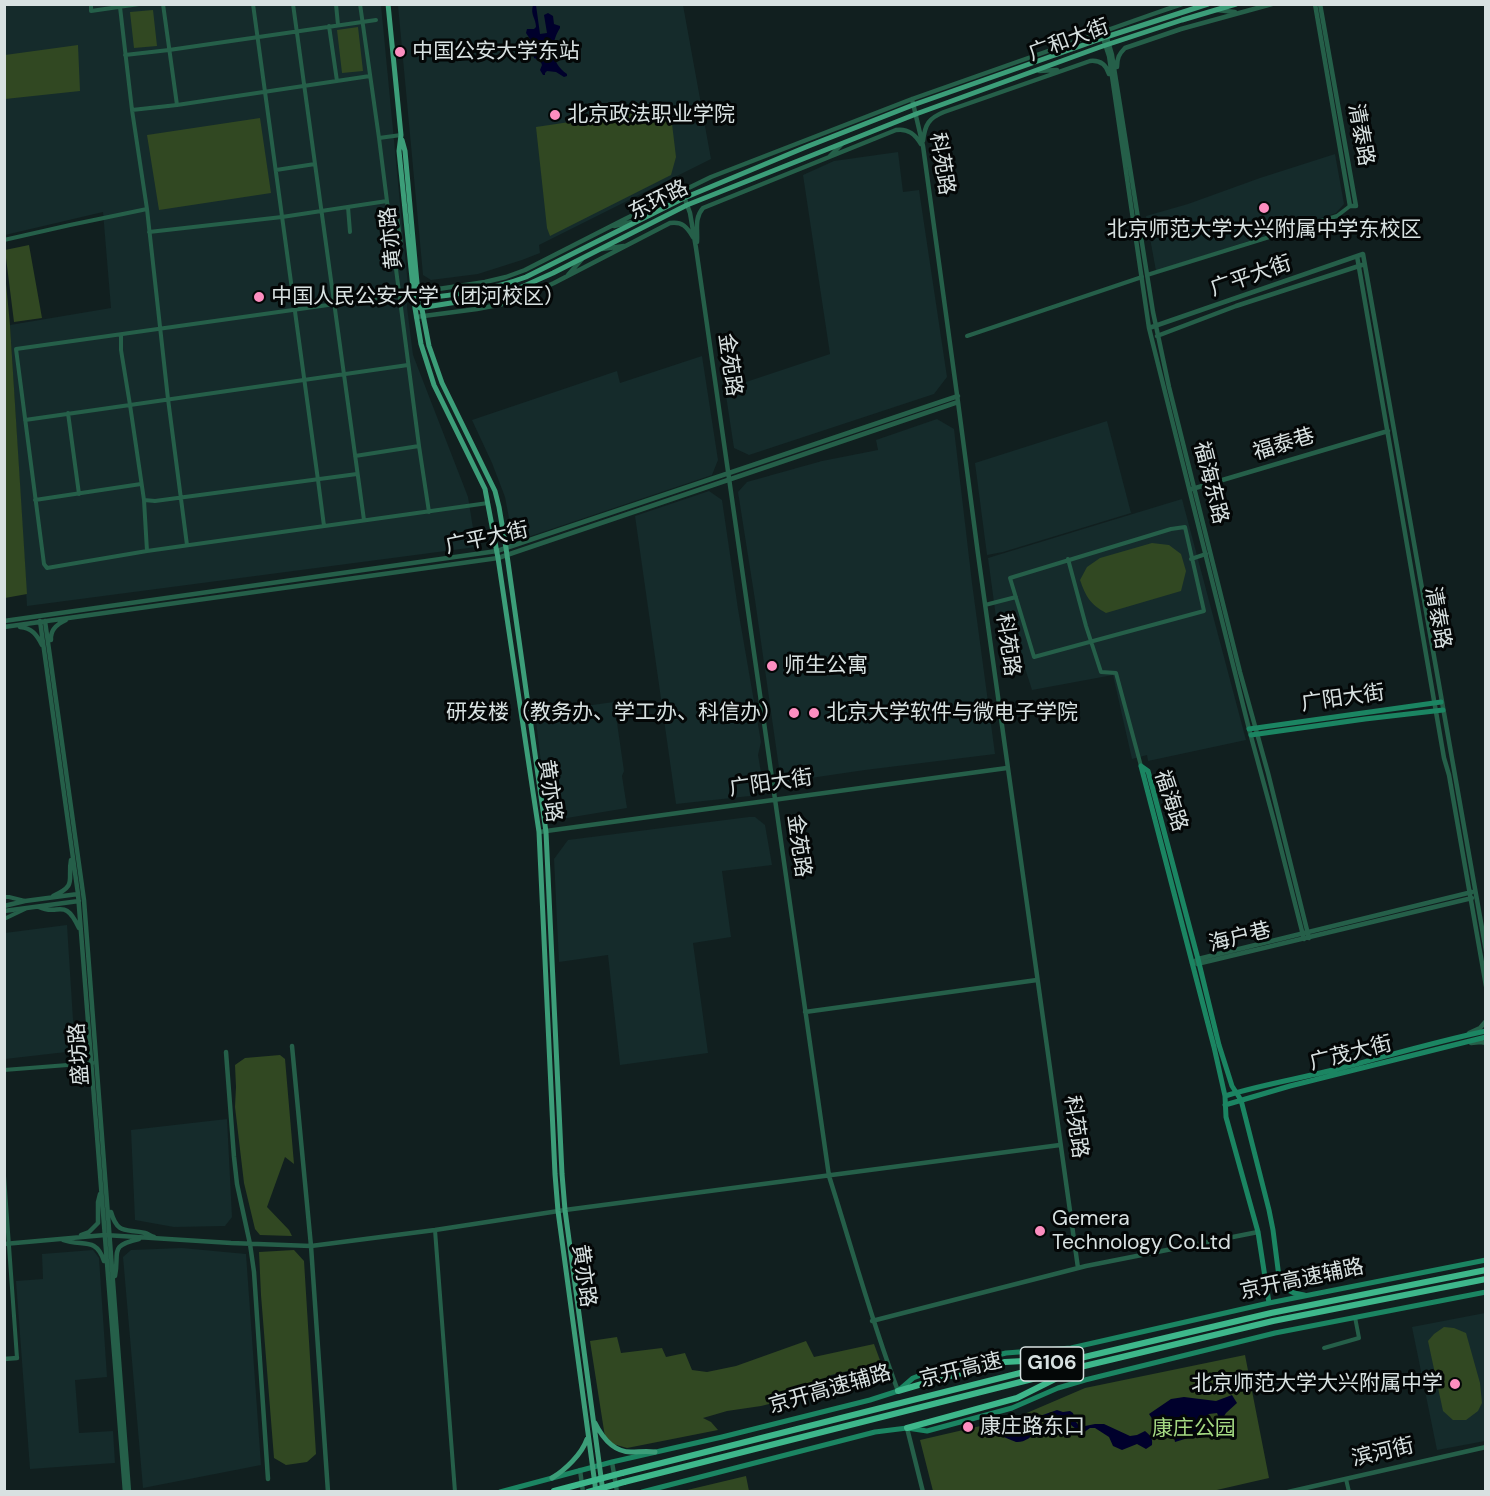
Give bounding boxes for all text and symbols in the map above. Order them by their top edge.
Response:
street label: 广和大街 [1025,15,1113,67]
place label: 中国公安大学东站 [412,39,580,65]
marker: 中国公安大学东站 [393,45,407,59]
place label: 北京政法职业学院 [567,102,735,128]
street label: 清泰路 [1342,102,1378,168]
marker: 北京政法职业学院 [548,108,562,122]
street label: 科苑路 [924,131,958,197]
street label: 东环路 [625,176,693,226]
marker: 北京师范大学大兴附属中学东校区 [1257,201,1271,215]
street label: 黄亦路 [376,205,408,271]
place label: 北京师范大学大兴附属中学东校区 [1107,217,1421,243]
street label: 广平大街 [1207,251,1295,303]
place label: 中国人民公安大学（团河校区） [271,284,565,310]
marker: 中国人民公安大学（团河校区） [252,290,266,304]
street label: 金苑路 [712,332,746,398]
street label: 福泰巷 [1250,424,1318,466]
street label: 福海东路 [1188,439,1232,527]
street label: 广平大街 [443,518,531,560]
street label: 清泰路 [1419,585,1455,651]
street label: 科苑路 [990,612,1024,678]
place label: 师生公寓 [784,653,868,679]
marker: 师生公寓 [765,659,779,673]
street label: 广阳大街 [1300,681,1386,717]
place label: 研发楼（教务办、学工办、科信办） [446,700,782,726]
place label: 北京大学软件与微电子学院 [826,700,1078,726]
marker: 研发楼（教务办、学工办、科信办） [787,706,801,720]
marker: 北京大学软件与微电子学院 [807,706,821,720]
street label: 黄亦路 [532,758,566,824]
street label: 广阳大街 [728,766,814,802]
street label: 福海路 [1148,767,1192,835]
street label: 金苑路 [781,813,815,879]
street label: 海户巷 [1206,918,1274,958]
street label: 盛坊路 [65,1022,95,1086]
street label: 广茂大街 [1307,1032,1395,1076]
street label: 科苑路 [1058,1094,1092,1160]
place label: Gemera Technology Co.Ltd [1052,1206,1231,1256]
marker: Gemera Technology Co.Ltd [1033,1224,1047,1238]
street label: 黄亦路 [566,1243,600,1309]
street label: 京开高速辅路 [1238,1255,1366,1305]
road number: G106 [1020,1347,1084,1381]
street label: 京开高速 [917,1349,1005,1393]
street label: 京开高速辅路 [766,1361,894,1419]
place label: 北京师范大学大兴附属中学 [1191,1371,1443,1397]
marker: 北京师范大学大兴附属中学 [1448,1377,1462,1391]
place label: 康庄路东口 [980,1414,1085,1440]
park label: 康庄公园 [1152,1416,1236,1442]
marker: 康庄路东口 [961,1420,975,1434]
street label: 滨河街 [1349,1434,1417,1472]

